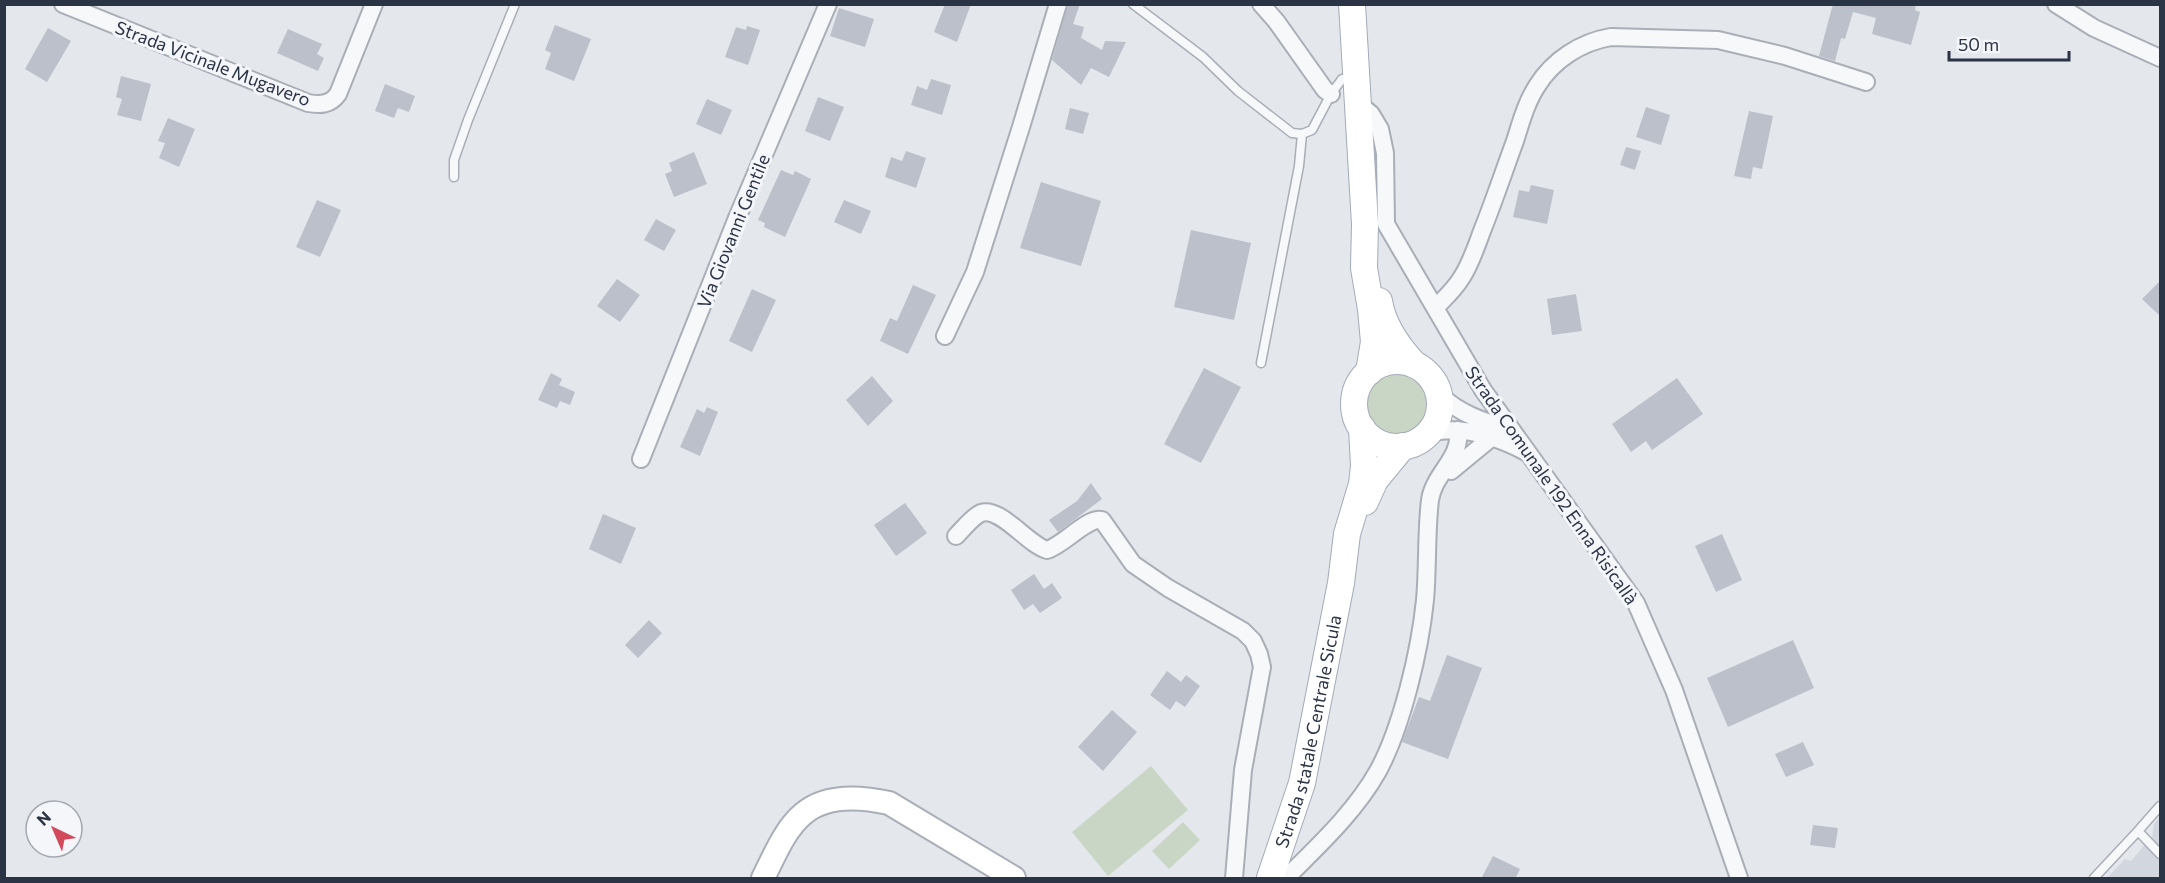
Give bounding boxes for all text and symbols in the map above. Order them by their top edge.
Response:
street label: Strada Vicinale Mugavero [112,16,314,110]
scale bar [1949,24,2069,62]
text: 50 m [1958,33,1999,55]
street label: Via Giovanni Gentile [692,151,774,311]
street label: Strada Comunale 192 Enna Risicallà [1461,362,1643,608]
street label: Strada statale Centrale Sicula [1270,613,1346,850]
north arrow [24,799,84,859]
text: N [32,807,54,829]

